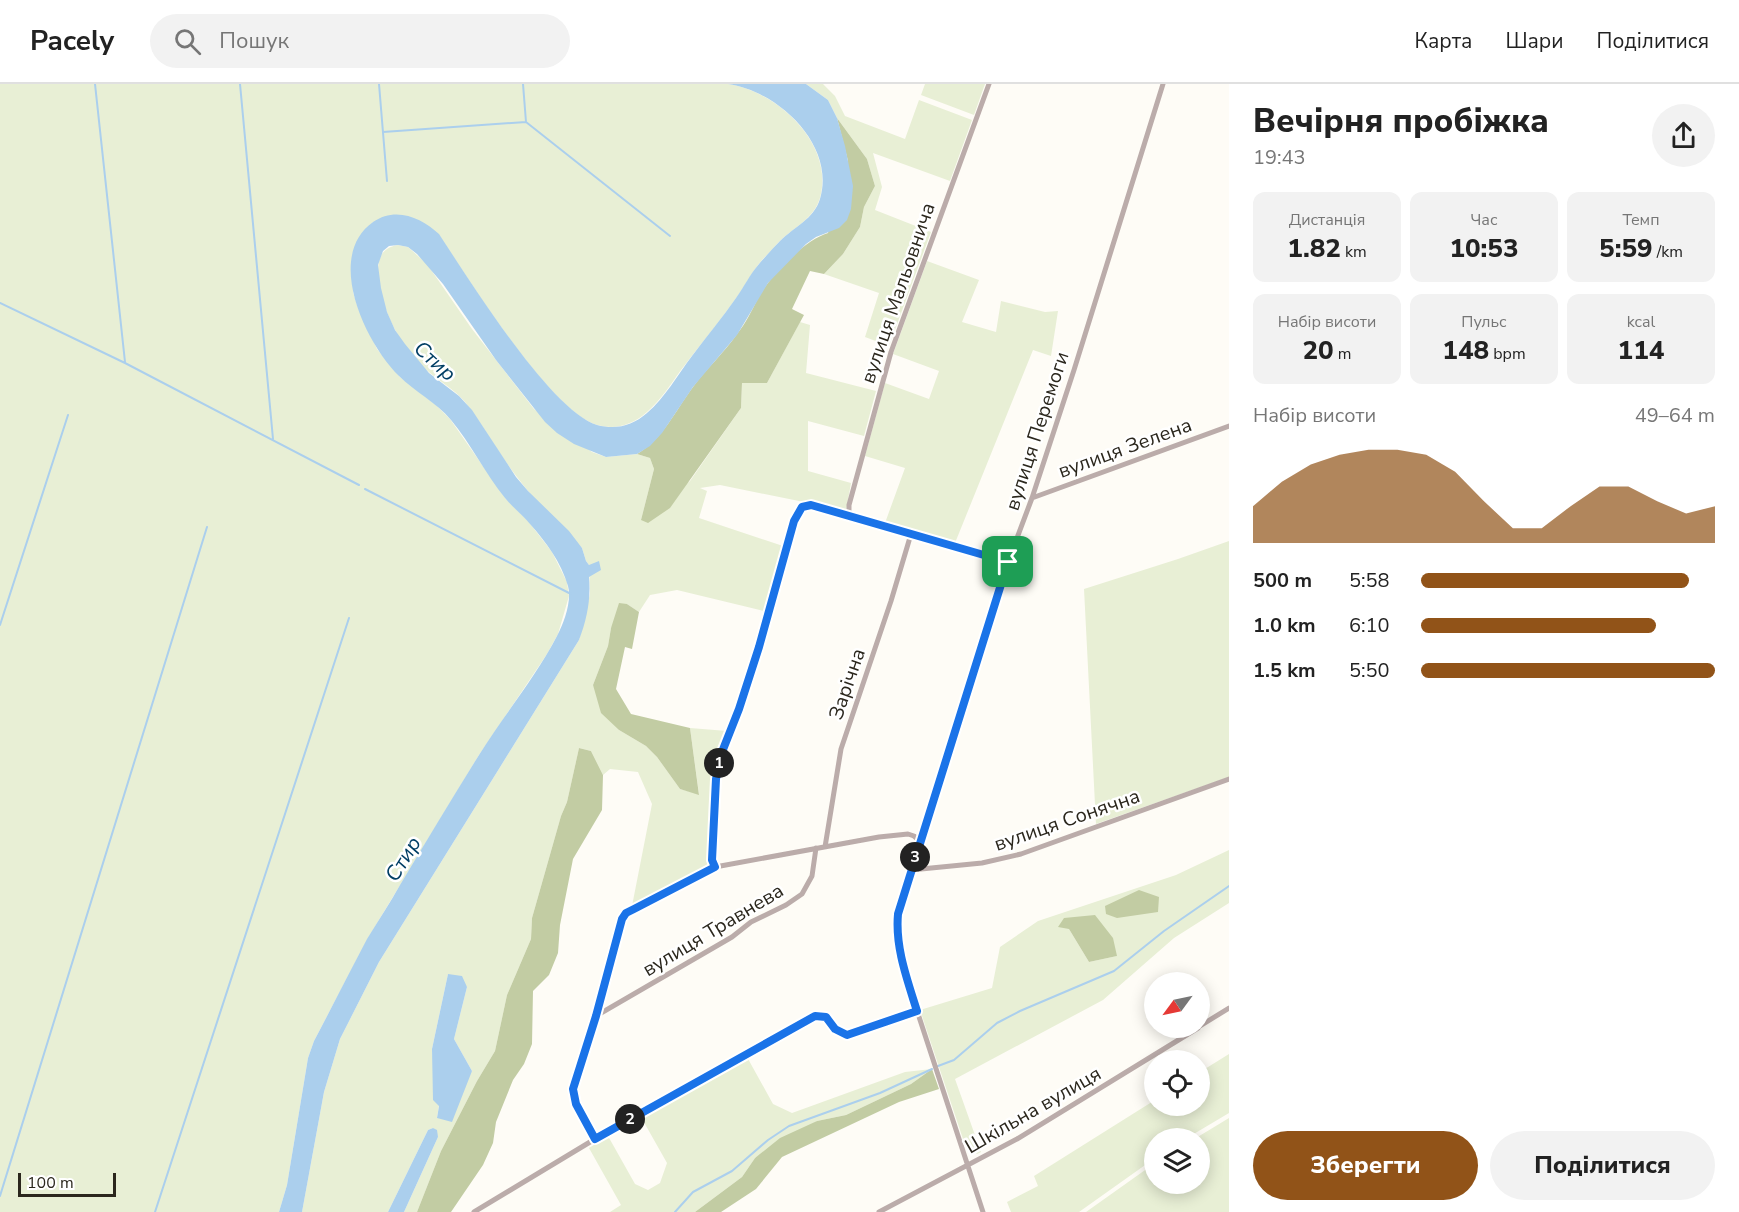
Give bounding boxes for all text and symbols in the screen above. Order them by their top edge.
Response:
search box [150,14,570,68]
text: Pacely [30,22,114,60]
icon: search [171,25,204,58]
text: Пошук [219,26,289,56]
text: Карта [1415,27,1472,55]
text: Шари [1505,27,1564,55]
text: Поділитися [1597,27,1709,55]
text: Вечірня пробіжка [1253,99,1549,144]
button: share [1652,104,1715,167]
text: 19:43 [1253,144,1306,171]
street label: вулиця Мальовнича [854,199,942,387]
text: Дистанція [1289,209,1365,231]
text: Час [1470,209,1498,231]
text: Темп [1623,209,1659,231]
text: 1.82 [1287,231,1341,266]
text: 10:53 [1449,231,1519,266]
text: 5:59 [1599,231,1653,266]
text: km [1341,241,1367,263]
text: /km [1653,241,1683,263]
text: Набір висоти [1278,311,1376,333]
text: Пульс [1461,311,1507,333]
text: kcal [1627,311,1655,333]
text: 20 [1302,333,1334,368]
text: 148 [1442,333,1489,368]
text: 114 [1618,333,1664,368]
water label: Стир [408,334,462,388]
text: m [1334,343,1352,365]
text: bpm [1489,343,1526,365]
street label: вулиця Перемоги [999,348,1075,514]
text: Набір висоти [1253,402,1376,429]
text: 49–64 m [1635,402,1715,429]
street label: вулиця Зелена [1054,411,1196,485]
pin [982,536,1033,587]
icon: arrive [991,545,1024,578]
text: 500 m [1253,567,1312,594]
text: 5:58 [1349,567,1390,594]
text: 1.0 km [1253,612,1316,639]
text: 6:10 [1349,612,1390,639]
street label: Зарічна [822,645,872,723]
text: 1.5 km [1253,657,1316,684]
text: 5:50 [1349,657,1390,684]
pin: 1 [704,748,734,778]
text: 1 [714,752,724,774]
street label: вулиця Сонячна [990,782,1144,858]
water label: Стир [378,831,428,887]
pin: 3 [900,842,930,872]
text: 3 [910,846,920,868]
street label: вулиця Травнева [637,877,789,983]
north arrow [1144,972,1210,1038]
map controls [1144,972,1210,1194]
button: locate [1144,1050,1210,1116]
street label: Шкільна вулиця [960,1060,1106,1160]
pin: 2 [615,1104,645,1134]
text: 2 [625,1108,635,1130]
button: layers [1144,1128,1210,1194]
button: Зберегти [1253,1131,1478,1200]
button: Поділитися [1490,1131,1715,1200]
scale bar [18,1170,116,1198]
text: 100 m [27,1172,74,1194]

